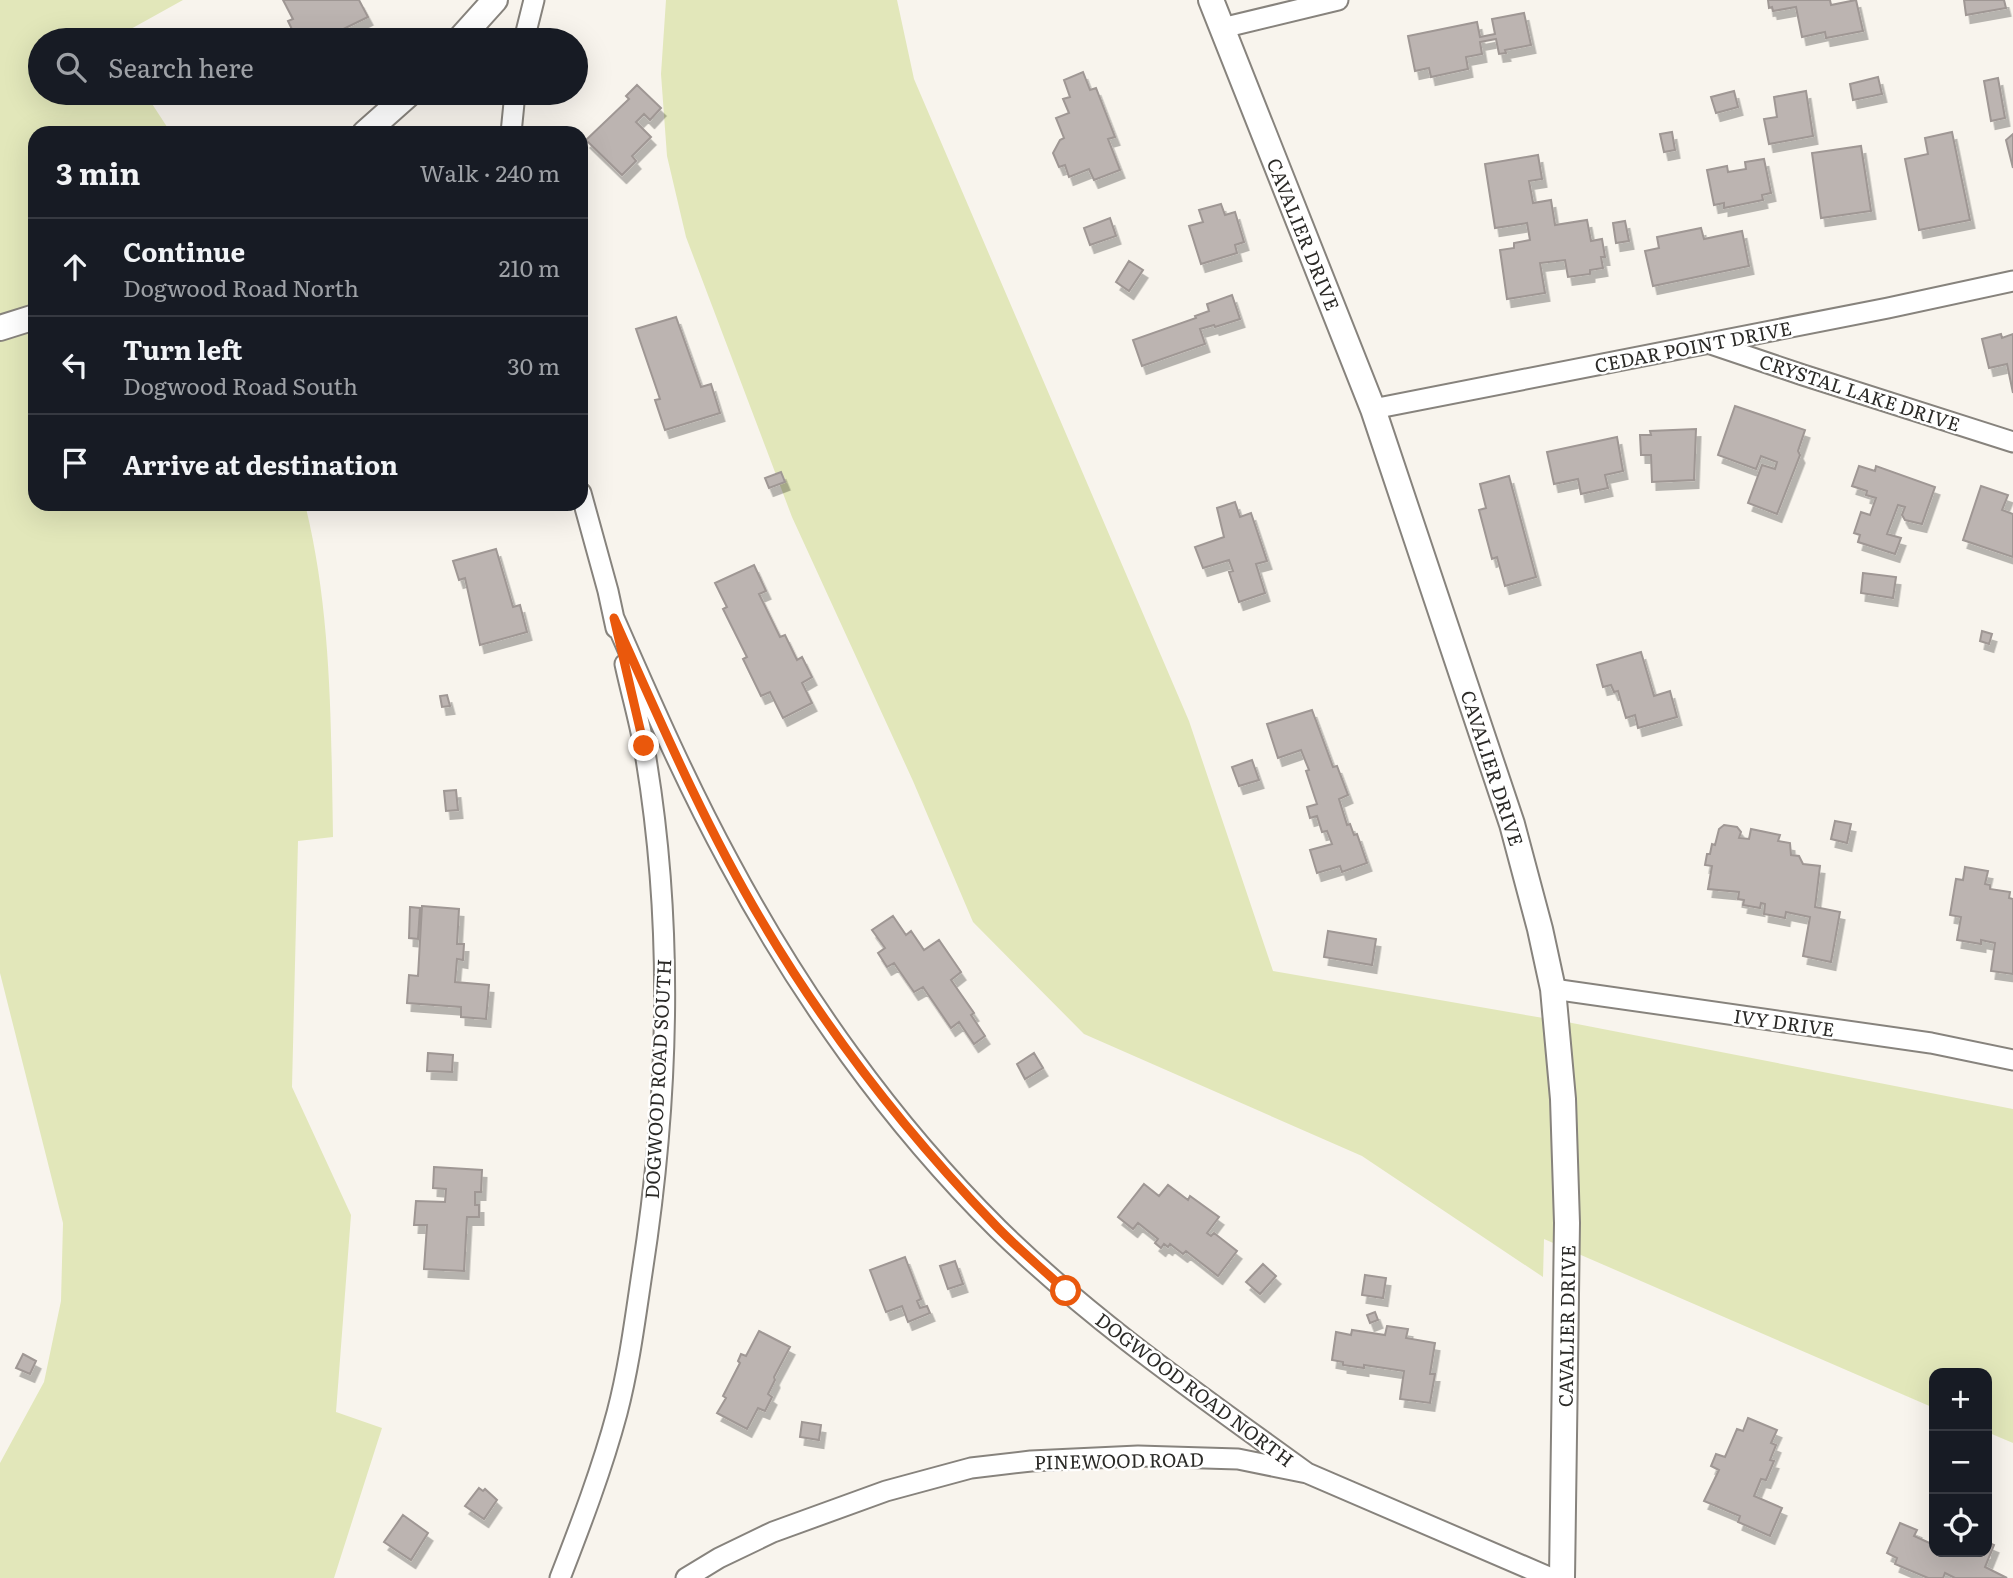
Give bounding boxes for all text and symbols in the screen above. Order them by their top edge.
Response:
search box [28,28,588,105]
text: Search here [108,47,254,86]
icon: search [52,48,90,86]
text: 3 min [56,150,140,194]
street label: CAVALIER DRIVE [1261,154,1347,314]
text: Walk · 240 m [420,155,560,189]
text: Continue [123,231,245,270]
icon: ahead [56,248,94,286]
text: 210 m [499,250,560,284]
text: Dogwood Road North [123,270,359,304]
street label: CEDAR POINT DRIVE [1592,313,1794,379]
text: Turn left [123,329,242,368]
icon: left [56,346,94,384]
street label: CRYSTAL LAKE DRIVE [1756,346,1964,438]
text: 30 m [507,348,560,382]
text: Dogwood Road South [123,368,358,402]
icon: arrive [56,444,94,482]
text: Arrive at destination [123,444,398,483]
street label: CAVALIER DRIVE [1455,687,1531,849]
route end [628,730,659,761]
street label: DOGWOOD ROAD SOUTH [637,958,677,1200]
street label: IVY DRIVE [1732,1001,1836,1043]
street label: CAVALIER DRIVE [1551,1245,1581,1407]
route start [1050,1275,1081,1306]
street label: DOGWOOD ROAD NORTH [1090,1305,1300,1473]
map controls [1929,1368,1992,1557]
button: + [1929,1368,1992,1431]
button: − [1929,1431,1992,1494]
street label: PINEWOOD ROAD [1034,1445,1204,1475]
button: locate [1929,1494,1992,1557]

